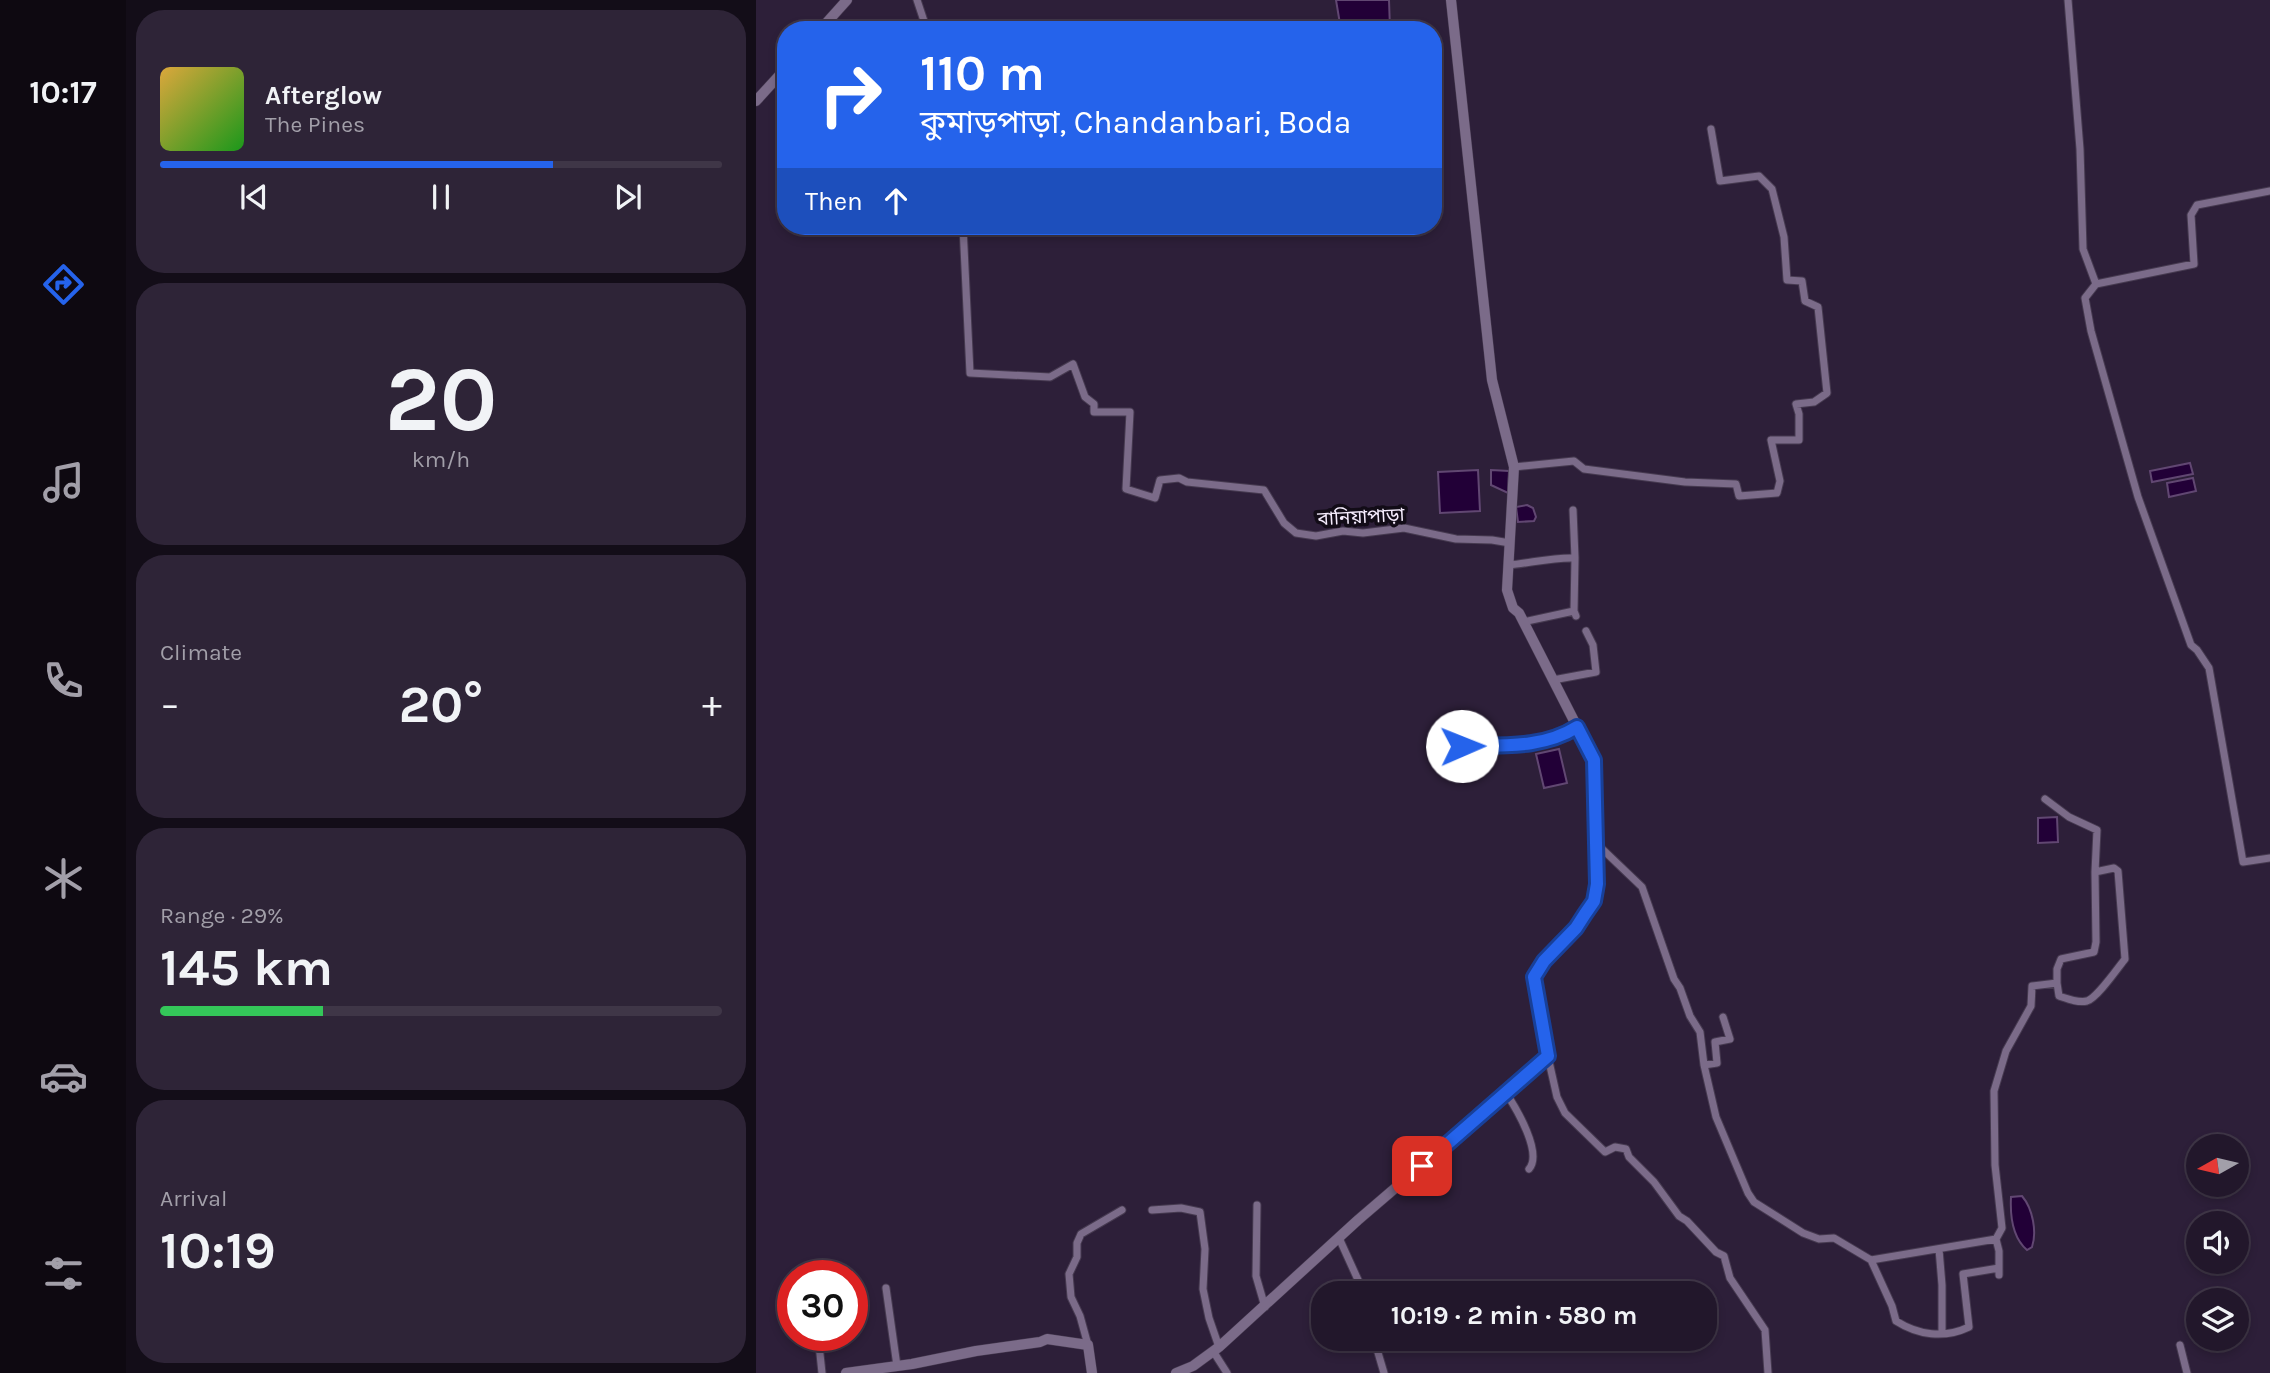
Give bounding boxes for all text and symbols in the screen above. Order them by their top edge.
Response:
text: 110 m [920,45,1045,102]
icon: right [805,49,896,140]
text: 10:17 [29,74,97,111]
text: Afterglow [265,80,382,111]
text: কুমাড়পাড়া, Chandanbari, Boda [920,104,1351,141]
text: The Pines [265,111,365,138]
icon: previous [235,178,273,216]
icon: pause [422,178,460,216]
icon: next [609,178,647,216]
icon: ahead [877,182,915,220]
text: Then [805,186,863,217]
icon: directions [39,260,88,309]
text: 20 [385,347,497,453]
text: km/h [412,446,470,473]
icon: music [39,458,88,507]
street label: বানিয়াপাড়া [1316,503,1406,530]
text: Climate [160,639,242,666]
icon: phone [39,656,88,705]
text: 20° [399,674,483,735]
text: − [160,682,180,727]
text: + [702,682,722,727]
position arrow [1425,709,1499,783]
icon: climate [39,854,88,903]
text: Range · 29% [160,902,284,929]
text: 145 km [160,937,333,998]
icon: car [39,1052,88,1101]
north arrow [2186,1134,2249,1197]
map controls [2186,1134,2249,1351]
pin [1392,1136,1452,1196]
icon: arrive [1403,1147,1441,1185]
text: Arrival [160,1185,227,1212]
button: sound [2186,1211,2249,1274]
text: 10:19 [160,1220,276,1281]
icon: filters [39,1249,88,1298]
speed limit sign: 30 [777,1260,868,1351]
button: layers [2186,1288,2249,1351]
text: 10:19 · 2 min · 580 m [1391,1300,1637,1331]

